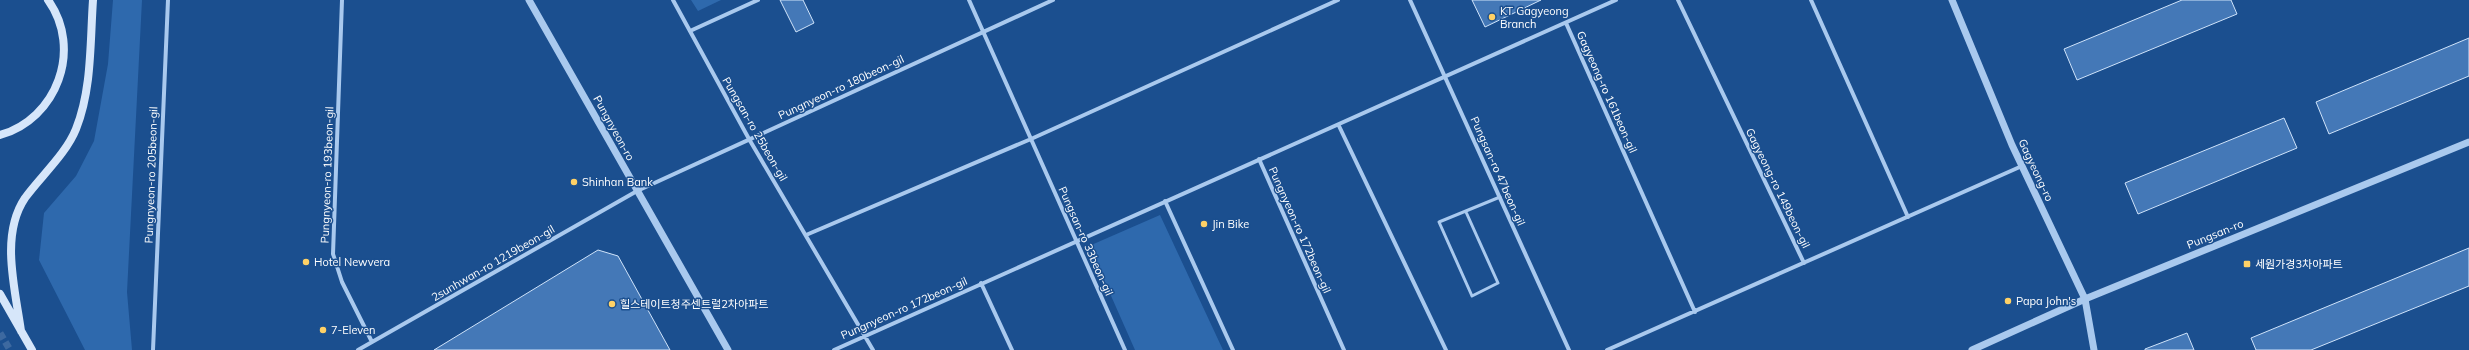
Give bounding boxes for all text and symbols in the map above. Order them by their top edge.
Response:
place label: KT Gagyeong Branch [1500,4,1569,31]
marker: KT Gagyeong Branch [1487,12,1497,22]
street label: Gagyeong-ro 161beon-gil [1574,29,1640,155]
street label: Pungnyeon-ro 180beon-gil [776,52,906,122]
street label: Pungsan-ro 25beon-gil [719,74,791,184]
street label: Pungnyeon-ro [590,93,638,163]
street label: Pungnyeon-ro 205beon-gil [142,106,160,244]
street label: Pungnyeon-ro 193beon-gil [318,106,336,244]
street label: Pungsan-ro 47beon-gil [1468,114,1528,228]
street label: Gagyeong-ro 149beon-gil [1743,126,1813,250]
street label: Gagyeong-ro [2015,137,2057,203]
street label: Pungnyeon-ro 172beon-gil [1266,165,1334,295]
place label: Shinhan Bank [582,175,653,189]
marker: Shinhan Bank [569,177,579,187]
street label: Pungsan-ro 33beon-gil [1056,184,1116,298]
street label: Pungsan-ro [2185,216,2245,252]
place label: Jin Bike [1212,217,1249,231]
marker: Jin Bike [1199,219,1209,229]
street label: 2sunhwan-ro 1219beon-gil [429,222,557,304]
place label: Hotel Newvera [314,255,390,269]
marker: Hotel Newvera [301,257,311,267]
place label: 세원가경3차아파트 [2255,257,2343,271]
marker: 세원가경3차아파트 [2242,259,2252,269]
street label: Pungnyeon-ro 172beon-gil [839,274,969,342]
place label: Papa John's [2016,294,2076,308]
marker: Papa John's [2003,296,2013,306]
place label: 힐스테이트청주센트럴2차아파트 [620,297,768,311]
marker: 힐스테이트청주센트럴2차아파트 [607,299,617,309]
place label: 7-Eleven [331,323,376,337]
marker: 7-Eleven [318,325,328,335]

